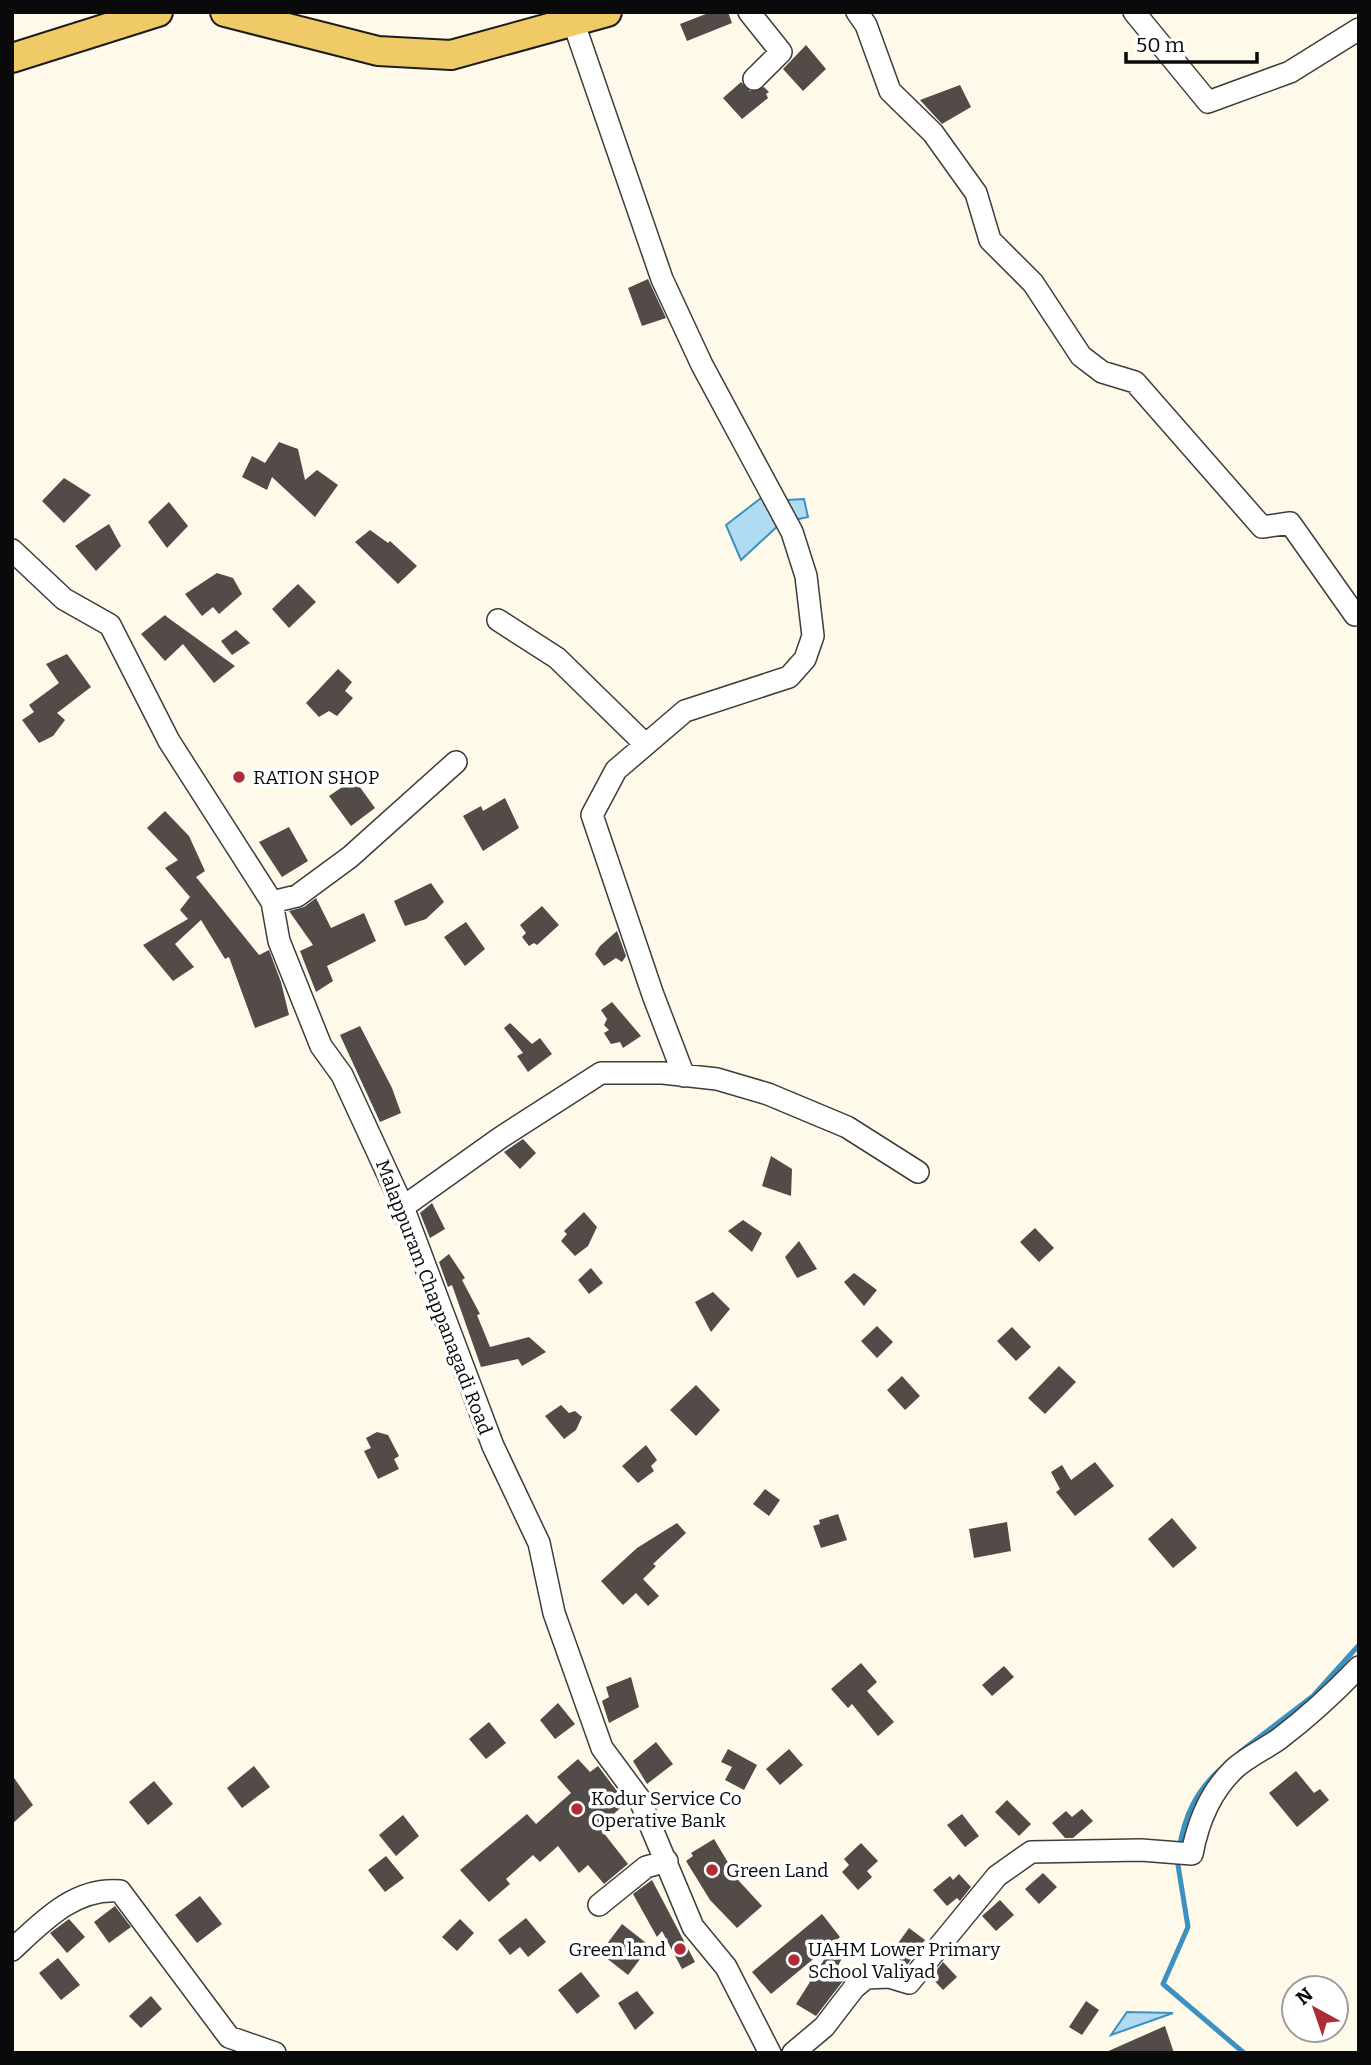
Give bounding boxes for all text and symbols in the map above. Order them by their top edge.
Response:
scale bar [1126,21,1257,65]
text: 50 m [1136,32,1185,58]
place label: RATION SHOP [253,766,379,789]
marker: RATION SHOP [231,769,247,785]
street label: Malappuram Chappanagadi Road [371,1156,497,1438]
place label: Kodur Service Co Operative Bank [591,1787,742,1832]
marker: Kodur Service Co Operative Bank [569,1801,585,1817]
place label: Green Land [726,1859,829,1882]
marker: Green Land [704,1862,720,1878]
place label: Green land [569,1938,666,1961]
place label: UAHM Lower Primary School Valiyad [808,1938,1001,1983]
marker: Green land [672,1941,688,1957]
marker: UAHM Lower Primary School Valiyad [786,1952,802,1968]
north arrow [1280,1974,1350,2044]
text: N [1291,1983,1318,2010]

